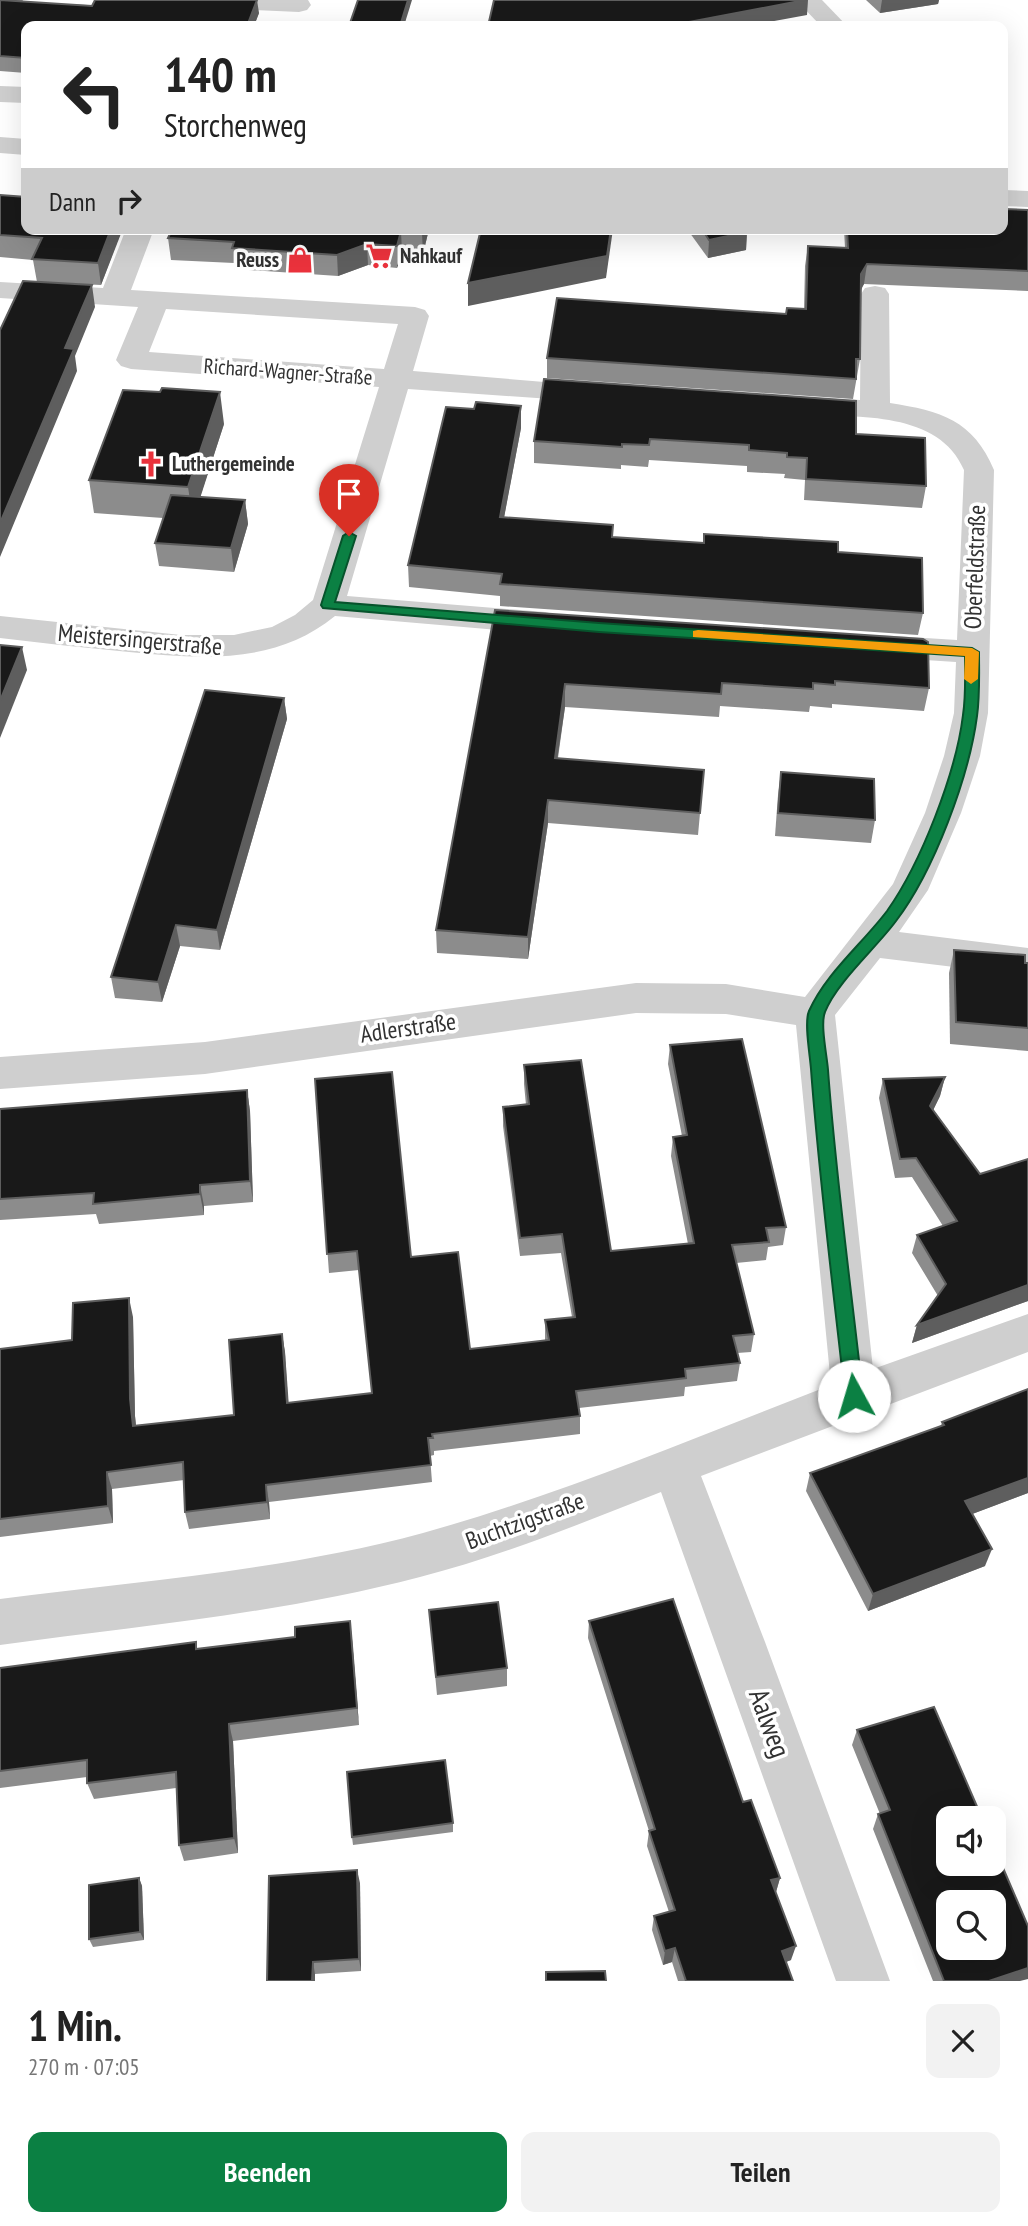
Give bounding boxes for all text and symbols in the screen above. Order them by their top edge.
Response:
text: 140 m [164,42,277,106]
icon: left [49,49,140,140]
text: Storchenweg [164,104,307,146]
icon: right [110,182,148,220]
text: Dann [49,185,96,218]
supermarket icon: Nahkauf [364,241,394,271]
place label: Nahkauf [400,242,463,269]
shop icon: Reuss [285,245,315,275]
place label: Reuss [236,246,279,273]
street label: Richard-Wagner-Straße [203,352,373,391]
church icon: Luthergemeinde [136,449,166,479]
place label: Luthergemeinde [172,450,295,477]
pin [319,464,379,536]
icon: arrive [330,475,368,513]
street label: Oberfeldstraße [957,504,992,630]
street label: Meistersingerstraße [57,617,223,662]
street label: Adlerstraße [358,1005,458,1050]
position arrow [817,1359,891,1433]
street label: Buchtzigstraße [461,1485,588,1556]
street label: Aalweg [741,1683,800,1762]
map controls [936,1806,1006,1960]
button: sound [936,1806,1006,1876]
button: search [936,1890,1006,1960]
text: 1 Min. [28,1998,122,2053]
button: close [926,2004,1000,2078]
text: 270 m · 07:05 [28,2052,140,2081]
button: Beenden [28,2132,507,2212]
button: Teilen [521,2132,1000,2212]

